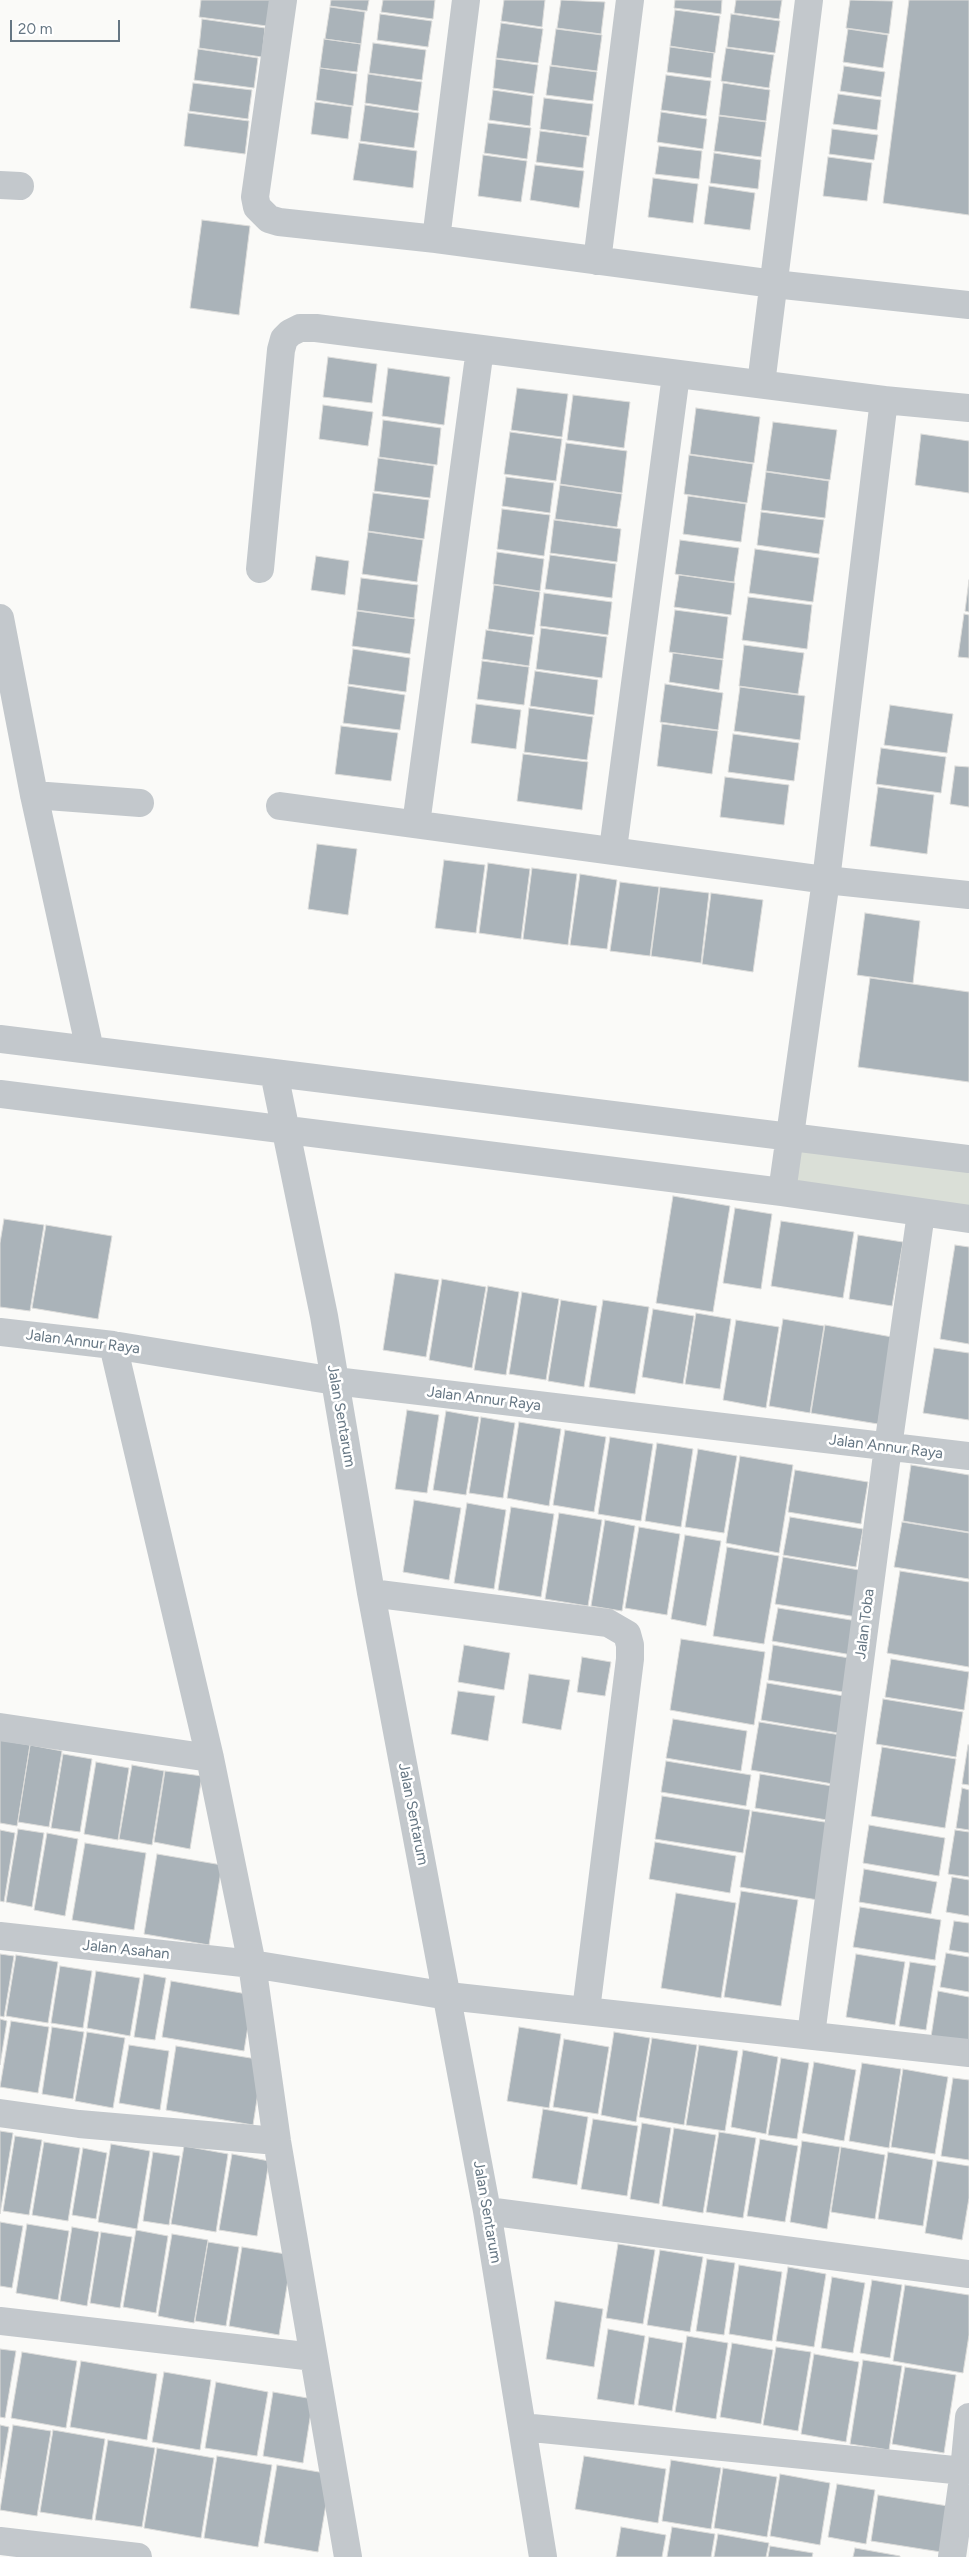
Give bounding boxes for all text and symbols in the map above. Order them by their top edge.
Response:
scale bar [12,10,122,42]
text: 20 m [18,20,52,38]
street label: Jalan Annur Raya [25,1326,141,1358]
street label: Jalan Sentarum [323,1363,359,1469]
street label: Jalan Annur Raya [426,1383,542,1415]
street label: Jalan Annur Raya [828,1431,944,1463]
street label: Jalan Toba [852,1588,878,1660]
street label: Jalan Sentarum [394,1761,432,1867]
street label: Jalan Asahan [82,1936,170,1964]
street label: Jalan Sentarum [469,2159,505,2265]

